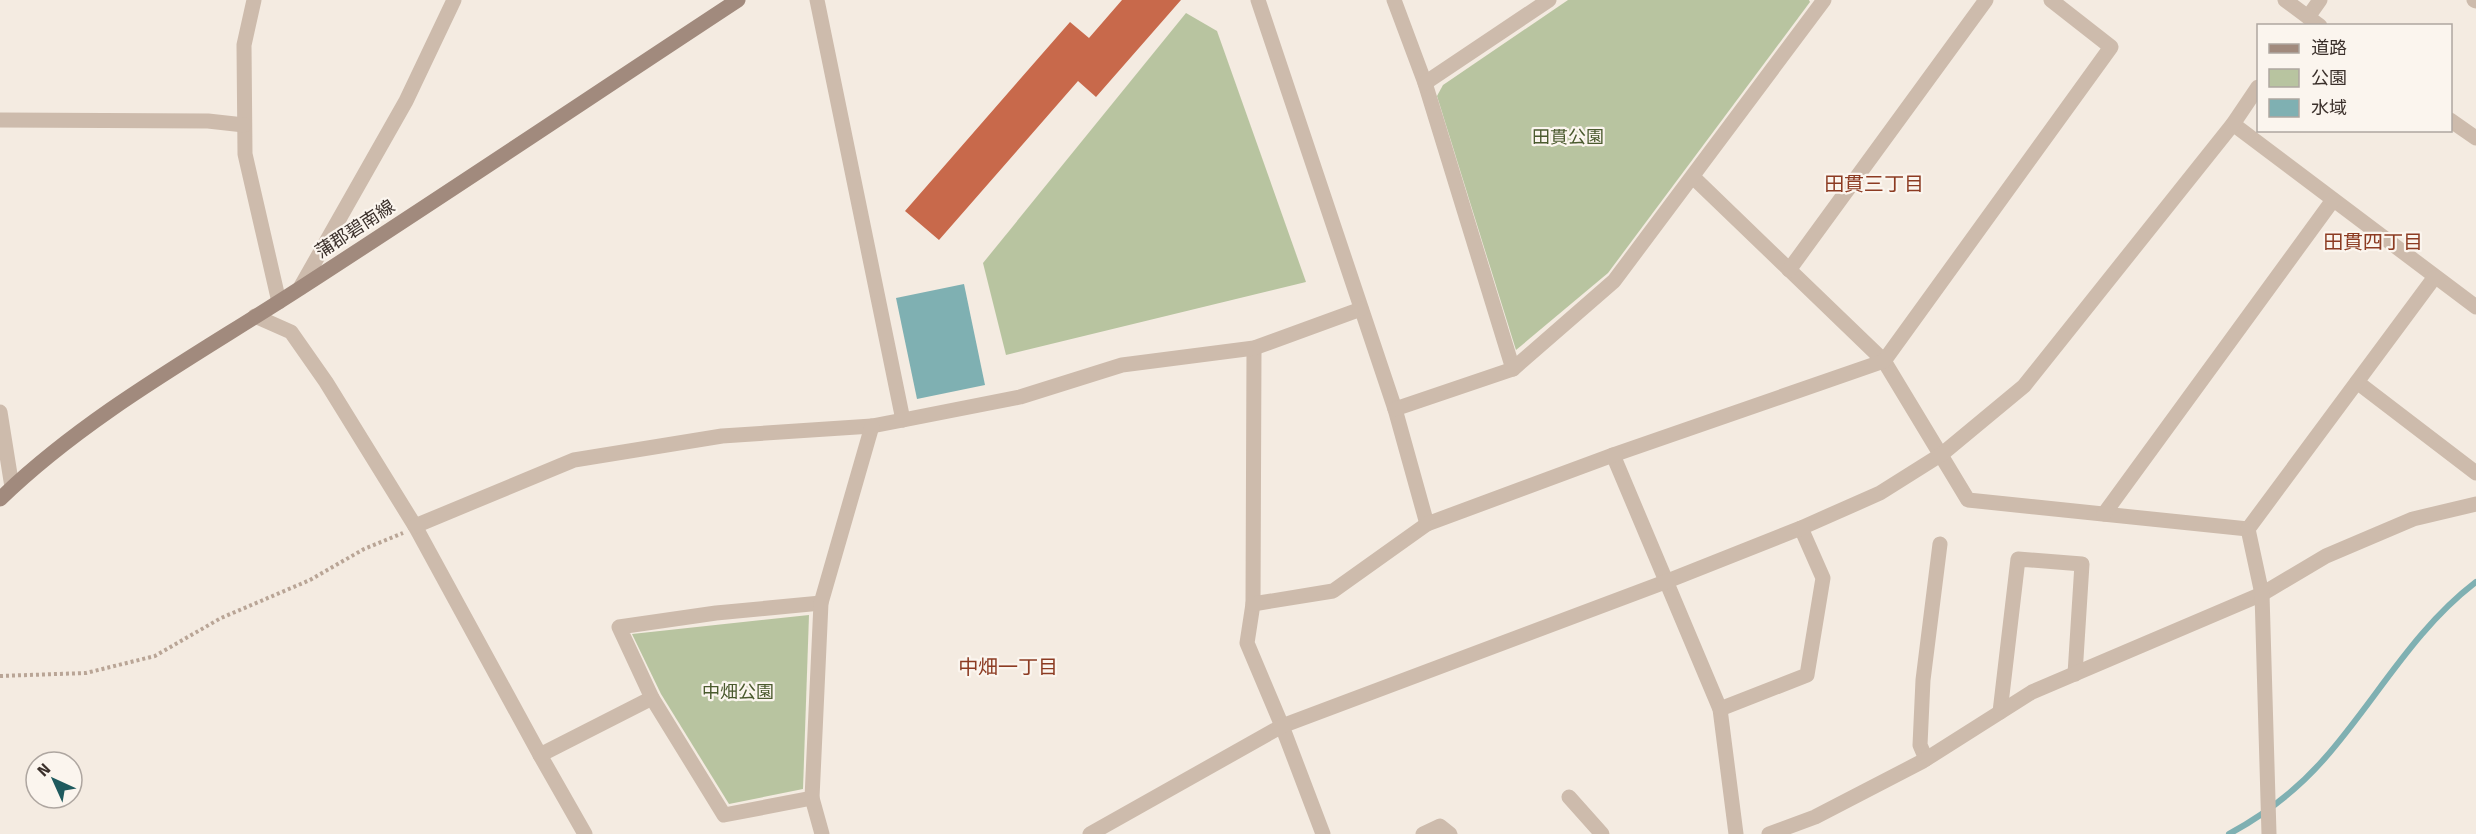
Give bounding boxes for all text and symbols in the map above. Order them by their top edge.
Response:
legend [2257,24,2452,132]
text: 道路 [2311,37,2347,59]
text: 公園 [2311,67,2347,89]
text: 水域 [2311,97,2347,119]
park label: 田貫公園 [1532,126,1604,148]
district label: 田貫三丁目 [1824,172,1924,196]
street label: 蒲郡碧南線 [311,195,399,263]
district label: 田貫四丁目 [2323,230,2423,254]
district label: 中畑一丁目 [958,655,1058,679]
park label: 中畑公園 [702,681,774,703]
north arrow [24,750,84,810]
text: N [33,759,54,780]

